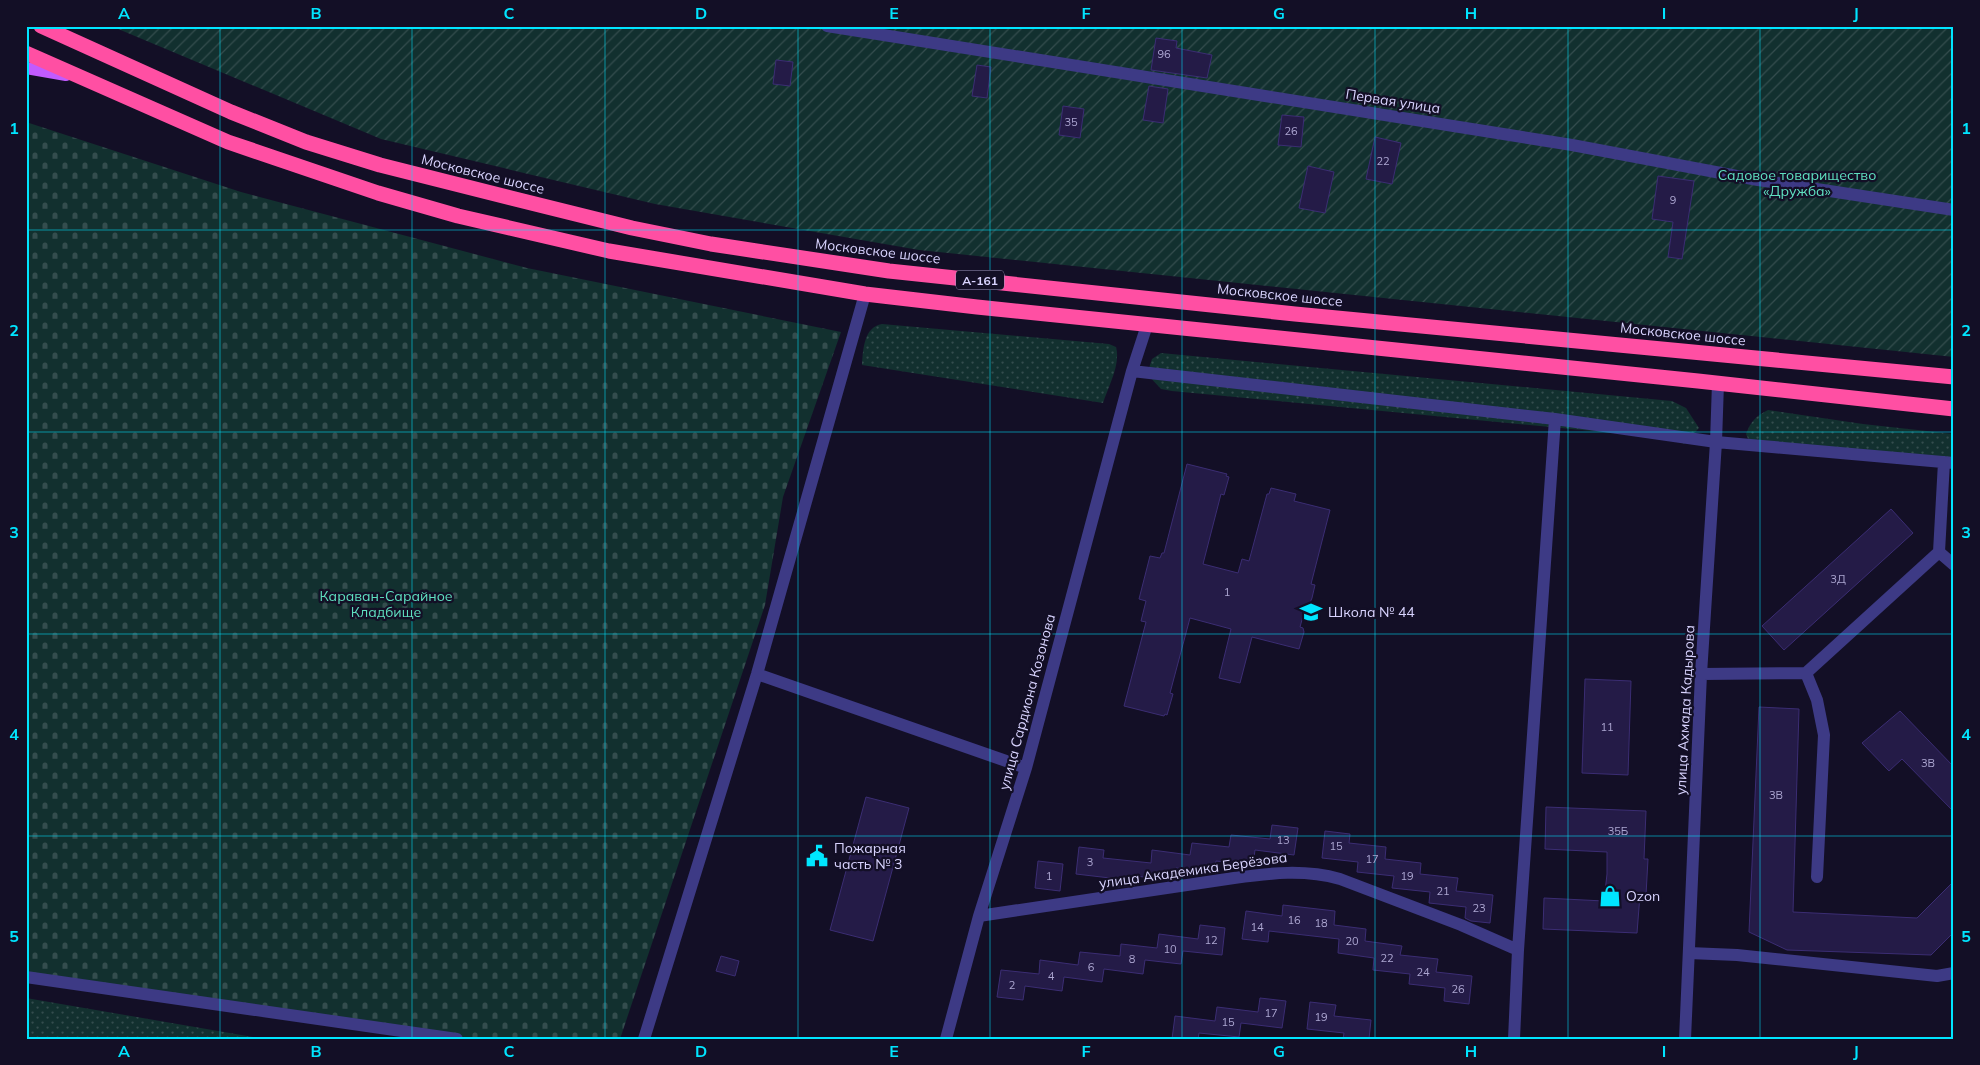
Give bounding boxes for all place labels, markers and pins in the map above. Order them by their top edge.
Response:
school or university icon: Школа № 44 [1298,599,1324,625]
place label: Школа № 44 [1328,603,1415,621]
place label: Пожарная часть № 3 [834,839,906,873]
public building icon: Пожарная часть № 3 [804,843,830,869]
shop icon: Ozon [1597,883,1623,909]
place label: Ozon [1626,887,1660,905]

